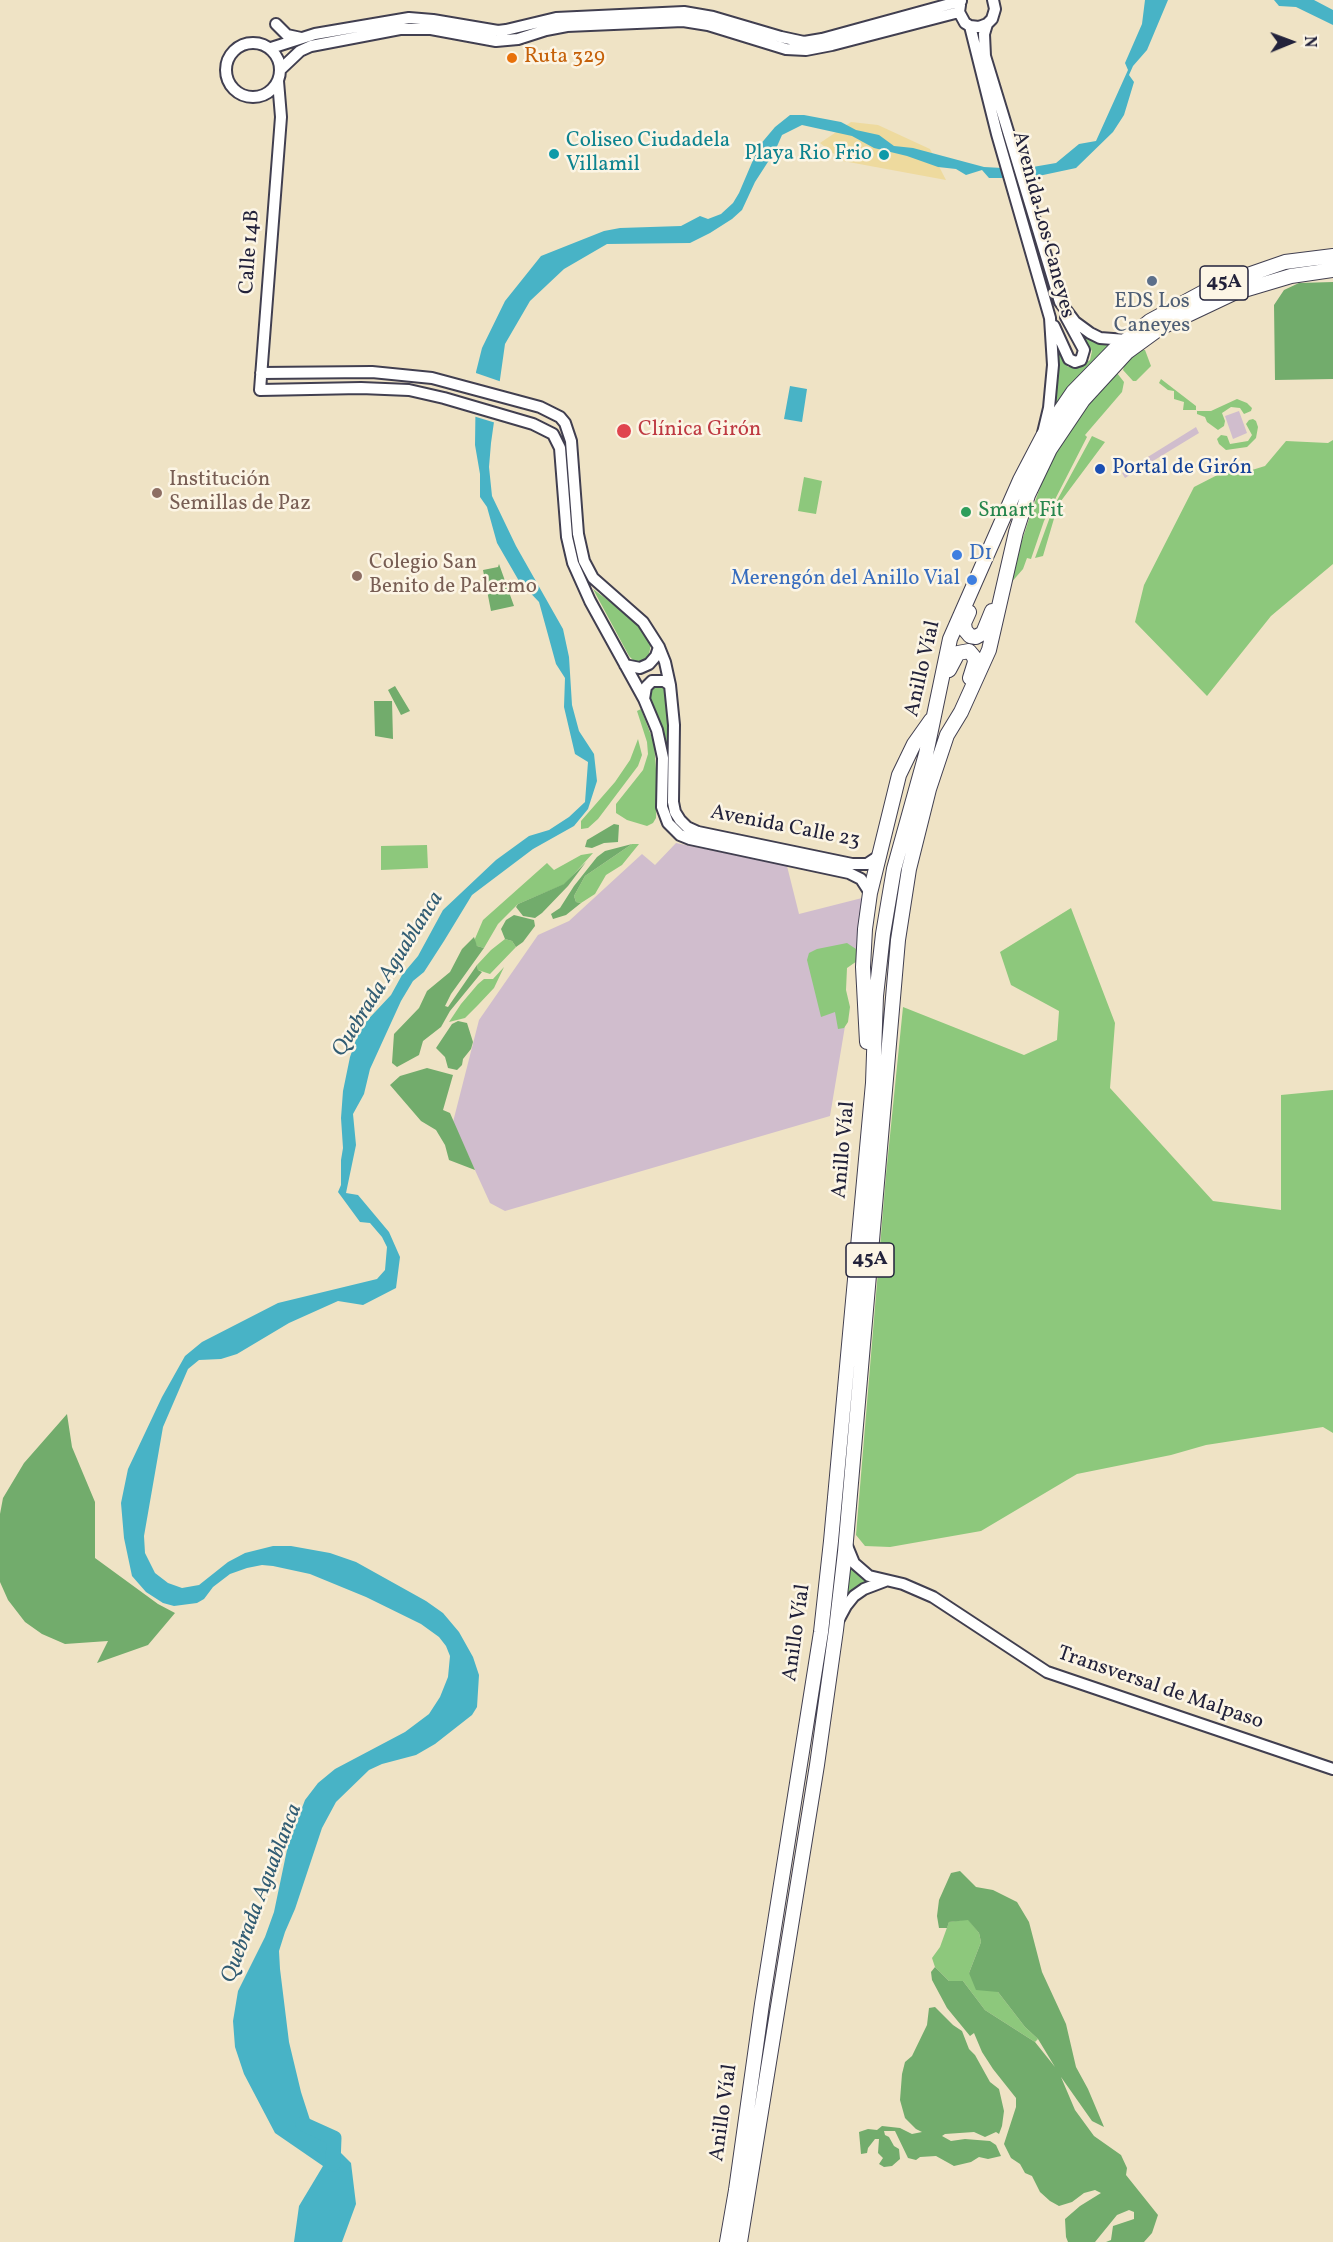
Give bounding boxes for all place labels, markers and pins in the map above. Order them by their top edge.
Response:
place label: Ruta 329 [524,45,605,71]
marker: Ruta 329 [505,51,519,65]
place label: Coliseo Ciudadela Villamil [566,129,730,179]
place label: Playa Rio Frio [744,142,872,168]
marker: Coliseo Ciudadela Villamil [547,147,561,161]
marker: Playa Rio Frio [877,148,891,162]
marker: EDS Los Caneyes [1145,274,1159,288]
place label: EDS Los Caneyes [1114,290,1190,340]
place label: Clínica Girón [638,418,761,444]
marker: Clínica Girón [615,422,633,440]
place label: Portal de Girón [1112,456,1252,482]
marker: Portal de Girón [1093,462,1107,476]
place label: Institución Semillas de Paz [169,468,311,518]
marker: Institución Semillas de Paz [150,486,164,500]
place label: Smart Fit [978,499,1064,525]
marker: Smart Fit [959,505,973,519]
place label: D1 [969,542,992,568]
marker: D1 [950,548,964,562]
place label: Colegio San Benito de Palermo [369,551,537,601]
place label: Merengón del Anillo Vial [731,567,960,593]
marker: Colegio San Benito de Palermo [350,569,364,583]
marker: Merengón del Anillo Vial [965,573,979,587]

